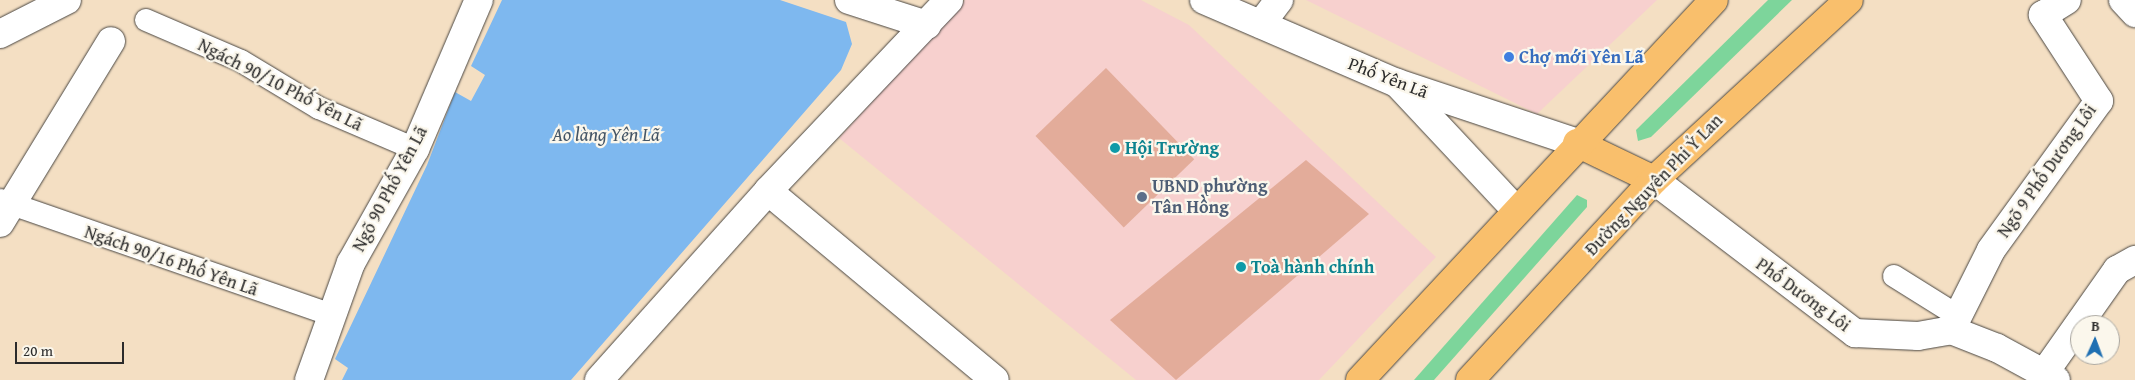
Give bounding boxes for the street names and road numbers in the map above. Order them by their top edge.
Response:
street label: Ngách 90/10 Phố Yên Lã [194,34,366,136]
street label: Phố Yên Lã [1345,53,1431,103]
street label: Ngõ 9 Phố Dương Lôi [1993,100,2101,242]
street label: Đường Nguyên Phi Ỷ Lan [1581,110,1727,260]
street label: Ngõ 90 Phố Yên Lã [348,123,432,255]
street label: Ngách 90/16 Phố Yên Lã [82,221,260,301]
street label: Phố Dương Lôi [1752,254,1854,336]

